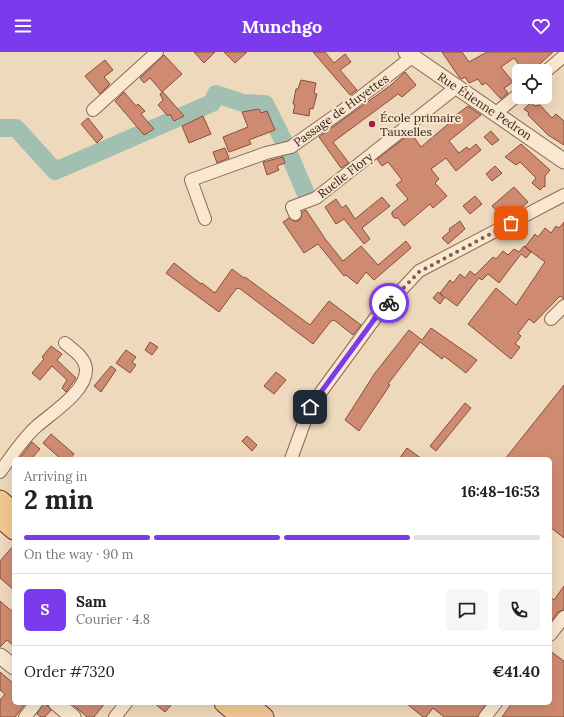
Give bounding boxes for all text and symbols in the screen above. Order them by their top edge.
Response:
icon: menu [12,15,34,37]
text: Munchgo [242,15,322,38]
icon: heart [530,15,552,37]
map controls [512,64,552,104]
button: locate [512,64,552,104]
street label: Rue Étienne Pedron [435,69,535,143]
street label: Passage de Huyettes [290,70,392,150]
place label: École primaire Tauxelles [380,110,462,139]
marker: École primaire Tauxelles [367,119,377,129]
street label: Ruelle Flory [314,148,376,201]
pin [494,206,528,240]
icon: bag [500,212,522,234]
courier [369,283,409,323]
icon: bike [378,292,400,314]
pin [293,390,327,424]
icon: home [299,396,321,418]
text: Arriving in [24,468,87,485]
text: 16:48–16:53 [461,482,540,501]
text: 2 min [24,483,94,516]
text: On the way · 90 m [24,546,133,563]
button: chat [446,589,488,631]
button: phone [498,589,540,631]
text: Sam [76,592,107,611]
text: S [41,600,49,619]
text: Courier · 4.8 [76,611,150,628]
text: Order #7320 [24,662,115,681]
text: €41.40 [492,662,540,681]

